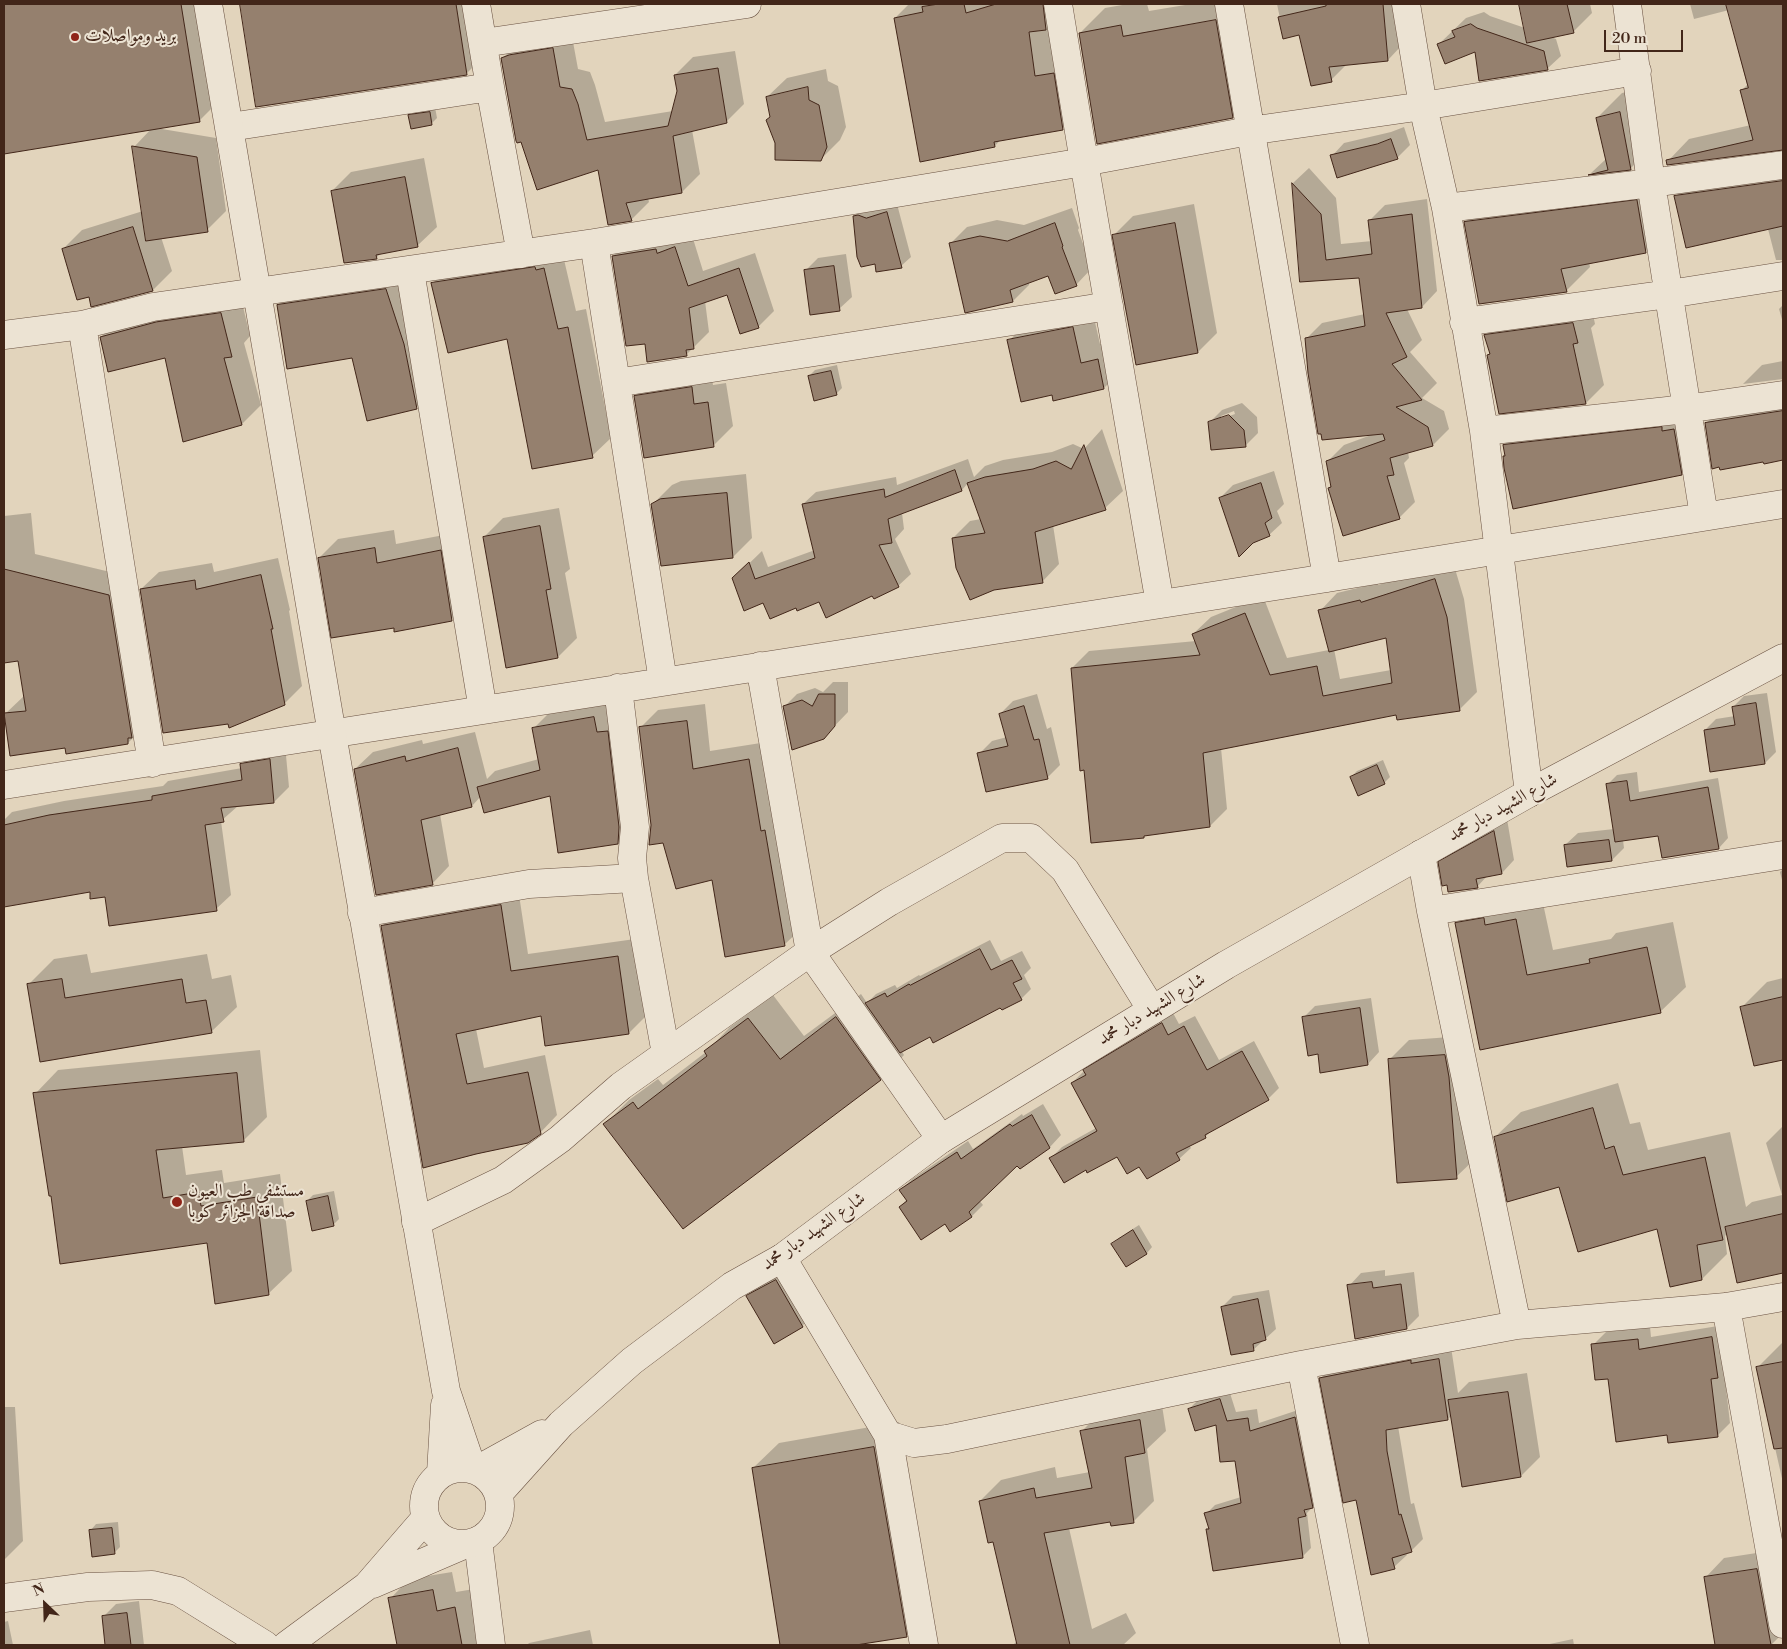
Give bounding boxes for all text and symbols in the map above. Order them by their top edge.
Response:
scale bar [1607,20,1686,52]
place label: بريد ومواصلات [85,26,176,48]
text: 20 m [1612,29,1647,48]
marker: بريد ومواصلات [69,31,81,43]
street label: شارع الشهيد دبار محمد [1444,769,1562,847]
street label: شارع الشهيد دبار محمد [1094,969,1210,1051]
place label: مستشفى طب العيون صداقة الجزائر كوبا [188,1181,304,1224]
street label: شارع الشهيد دبار محمد [758,1188,870,1276]
marker: مستشفى طب العيون صداقة الجزائر كوبا [170,1195,184,1209]
north arrow [20,1579,70,1629]
text: N [30,1580,48,1601]

